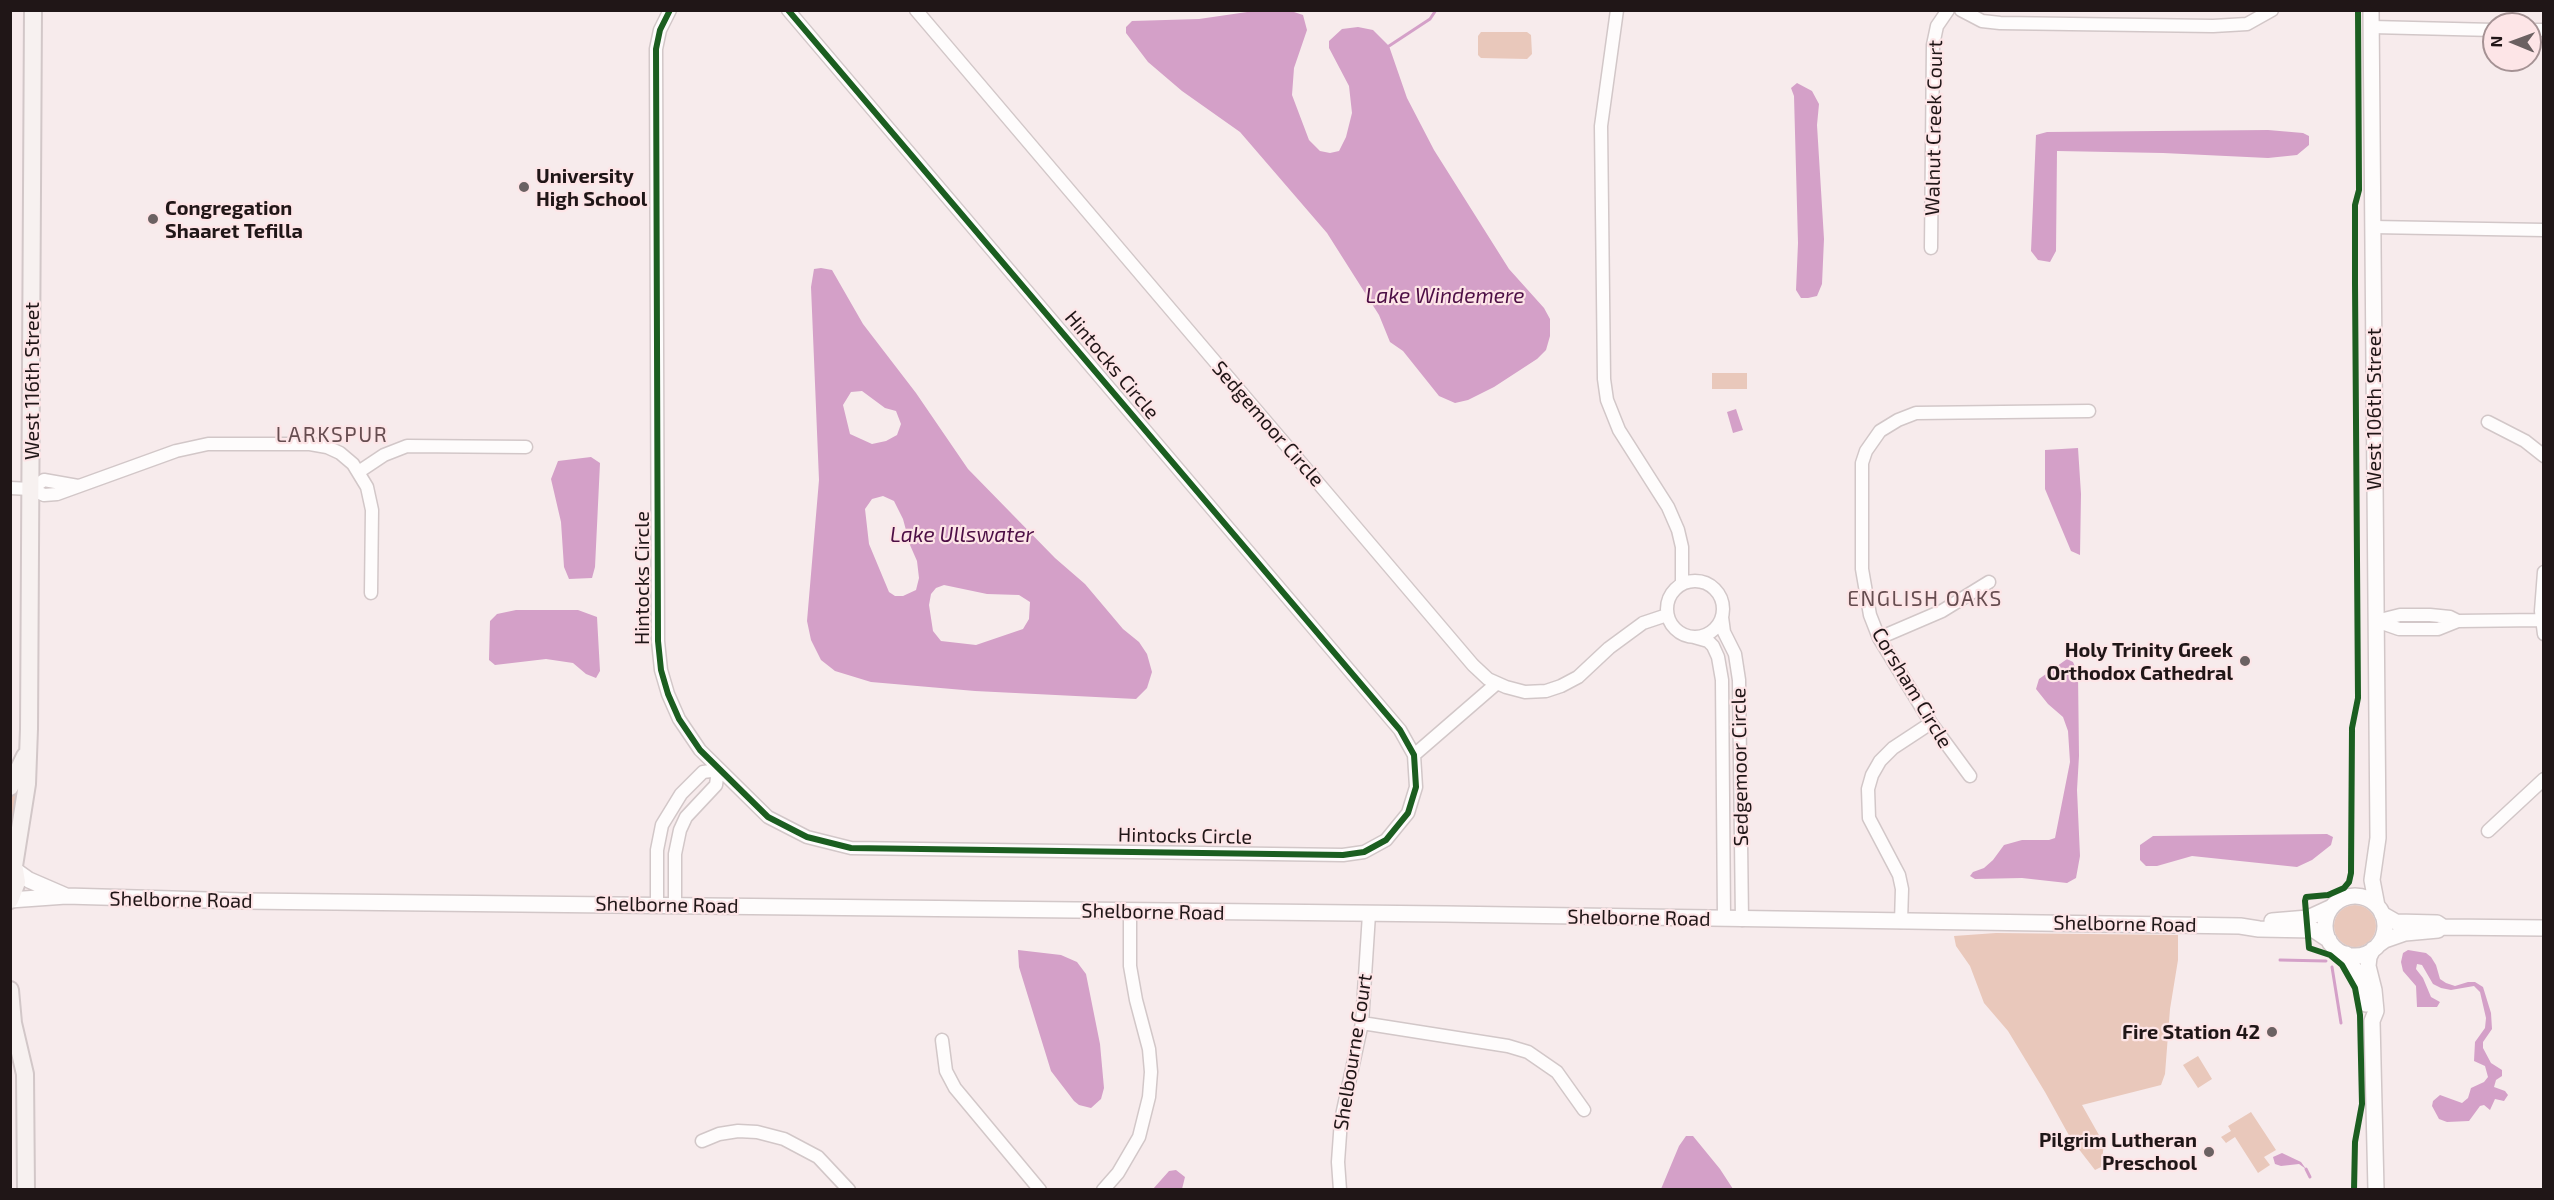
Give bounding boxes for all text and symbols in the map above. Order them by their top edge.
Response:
north arrow [2482,12,2542,72]
text: N [2486,36,2505,48]
street label: Walnut Creek Court [1920,40,1948,216]
place label: University High School [536,164,647,211]
marker: University High School [517,180,531,194]
place label: Congregation Shaaret Tefilla [165,196,303,243]
marker: Congregation Shaaret Tefilla [146,212,160,226]
water label: Lake Windemere [1366,283,1524,309]
street label: West 116th Street [20,302,44,460]
street label: Hintocks Circle [1060,306,1164,424]
street label: West 106th Street [2362,328,2386,490]
street label: Sedgemoor Circle [1207,356,1329,492]
district label: LARKSPUR [276,422,388,448]
street label: Hintocks Circle [630,511,654,645]
water label: Lake Ullswater [890,522,1034,548]
district label: ENGLISH OAKS [1847,586,2003,612]
street label: Corsham Circle [1867,623,1957,753]
place label: Holy Trinity Greek Orthodox Cathedral [2047,638,2233,685]
marker: Holy Trinity Greek Orthodox Cathedral [2238,654,2252,668]
street label: Sedgemoor Circle [1727,688,1753,846]
street label: Hintocks Circle [1118,823,1252,849]
street label: Shelborne Road [109,887,253,913]
street label: Shelborne Road [595,892,739,918]
street label: Shelborne Road [1081,899,1225,925]
street label: Shelborne Road [1567,905,1711,931]
street label: Shelborne Road [2053,911,2197,937]
street label: Shelbourne Court [1329,972,1377,1132]
place label: Fire Station 42 [2122,1020,2260,1044]
marker: Fire Station 42 [2265,1025,2279,1039]
place label: Pilgrim Lutheran Preschool [2039,1128,2197,1175]
marker: Pilgrim Lutheran Preschool [2202,1145,2216,1159]

